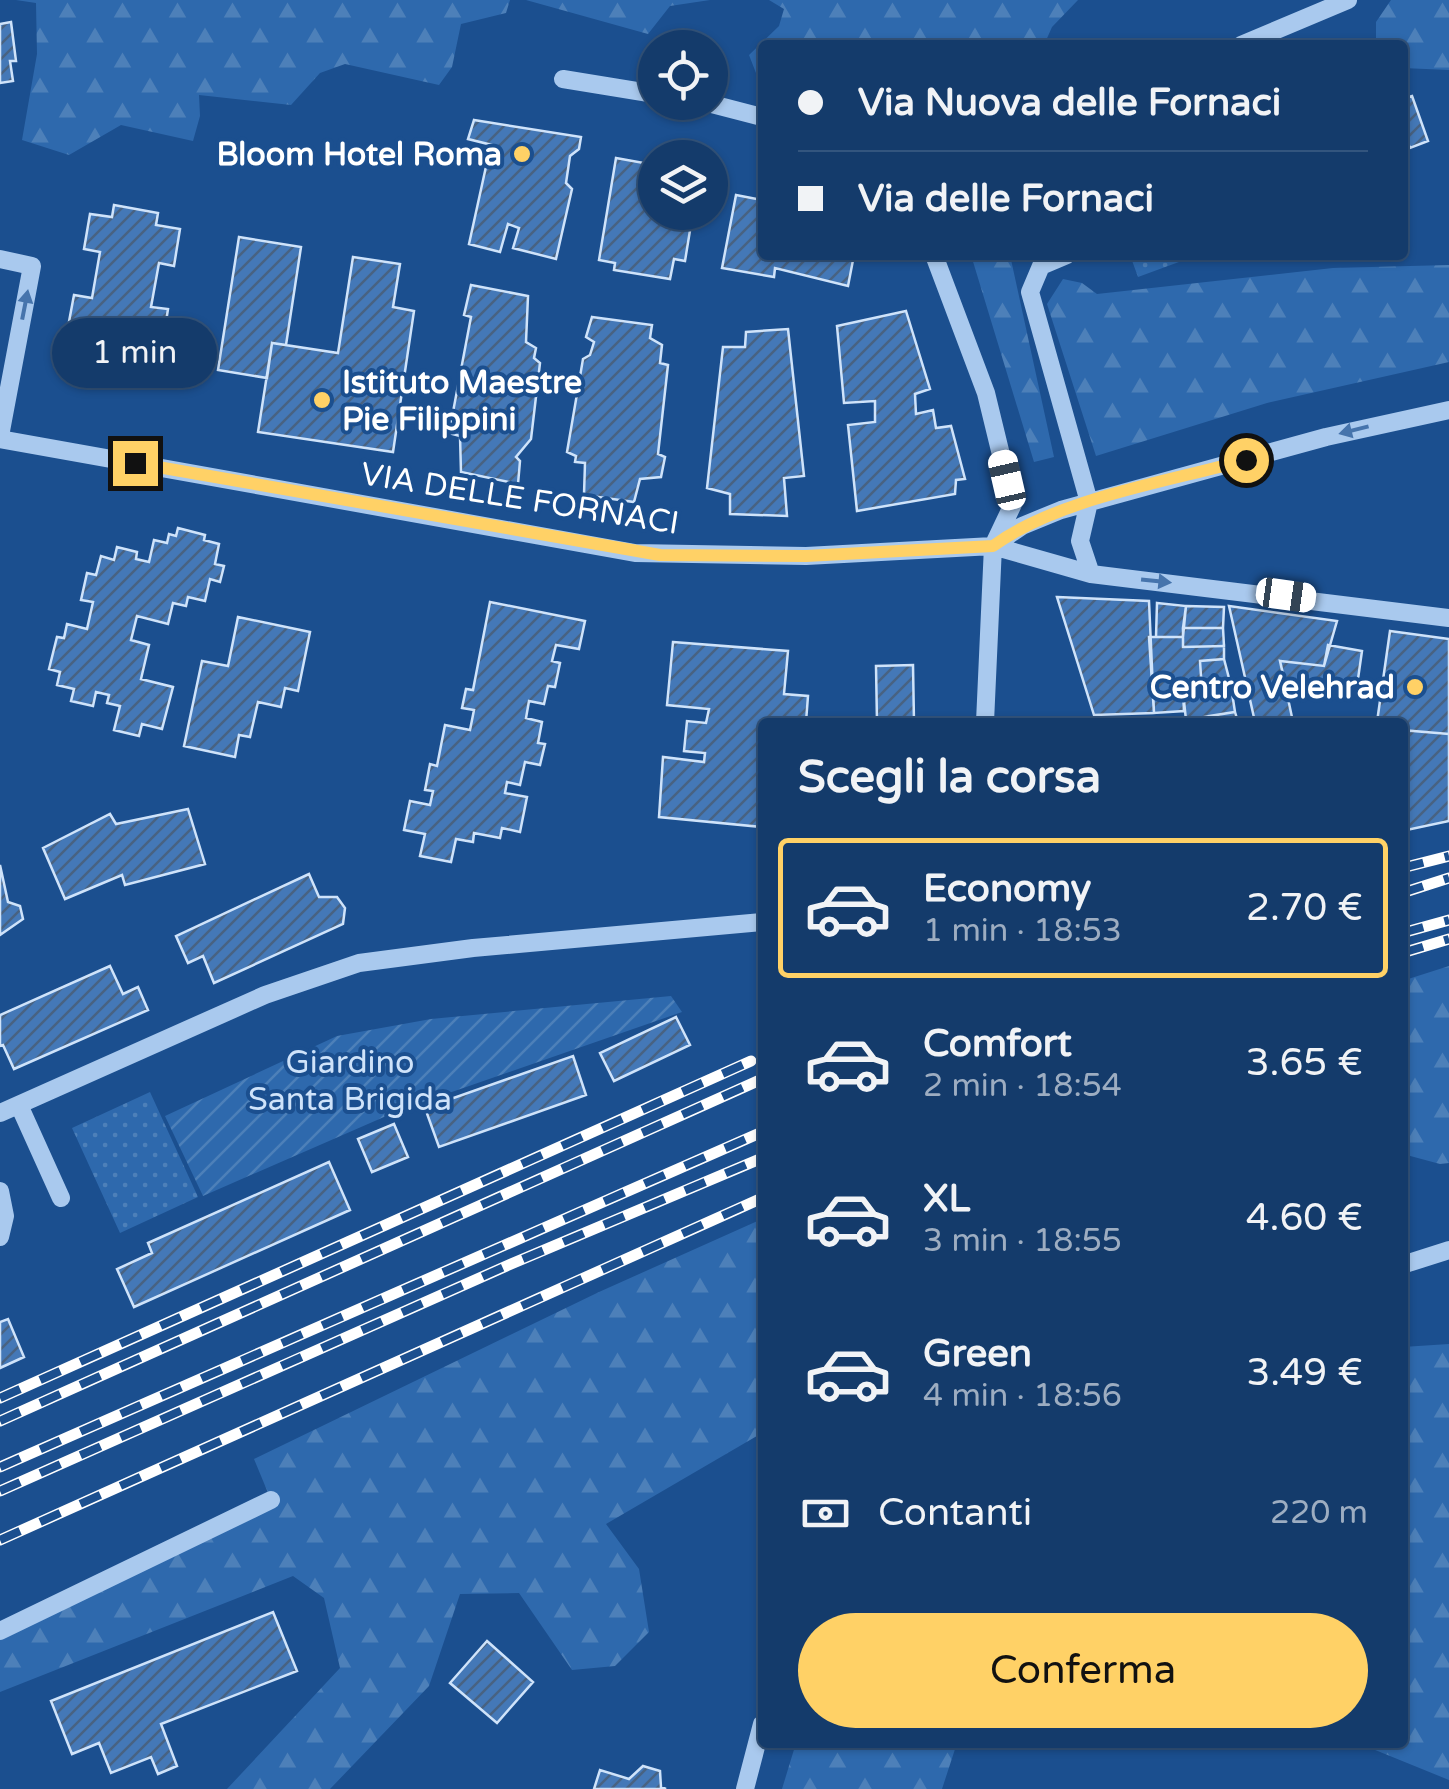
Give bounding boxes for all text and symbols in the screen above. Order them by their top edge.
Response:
map controls [638,30,728,230]
button: locate [638,30,728,120]
text: Via Nuova delle Fornaci [858,80,1281,126]
place label: Bloom Hotel Roma [216,136,502,174]
button: layers [638,140,728,230]
marker: Bloom Hotel Roma [511,143,533,165]
text: Via delle Fornaci [858,176,1154,222]
one-way arrow [17,290,33,321]
callout: 1 min [52,318,218,388]
text: 1 min [92,334,177,372]
place label: Istituto Maestre Pie Filippini [342,364,582,439]
marker: Istituto Maestre Pie Filippini [311,389,333,411]
one-way arrow [1338,423,1369,439]
route start [1224,438,1269,483]
route end [113,441,158,486]
car [986,447,1028,513]
street label: VIA DELLE FORNACI [358,455,682,543]
one-way arrow [1141,573,1173,589]
car [1254,576,1318,614]
place label: Centro Velehrad [1150,669,1395,707]
marker: Centro Velehrad [1404,676,1426,698]
text: Scegli la corsa [798,751,1101,805]
icon: car [803,863,893,953]
text: Economy [923,866,1091,912]
text: 2.70 € [1246,885,1363,931]
text: 1 min · 18:53 [923,912,1122,950]
icon: car [803,1018,893,1108]
text: Comfort [923,1021,1072,1067]
text: 3.65 € [1246,1040,1363,1086]
park label: Giardino Santa Brigida [248,1044,452,1119]
text: 2 min · 18:54 [923,1067,1122,1105]
icon: car [803,1173,893,1263]
text: XL [923,1176,970,1222]
text: 4.60 € [1246,1195,1363,1241]
text: 3 min · 18:55 [923,1222,1122,1260]
icon: car [803,1328,893,1418]
text: Green [923,1331,1032,1377]
text: 3.49 € [1246,1350,1363,1396]
text: 4 min · 18:56 [923,1377,1122,1415]
icon: cash [798,1486,853,1541]
text: Contanti [878,1490,1032,1536]
text: 220 m [1270,1494,1368,1532]
button: Conferma [798,1613,1368,1728]

